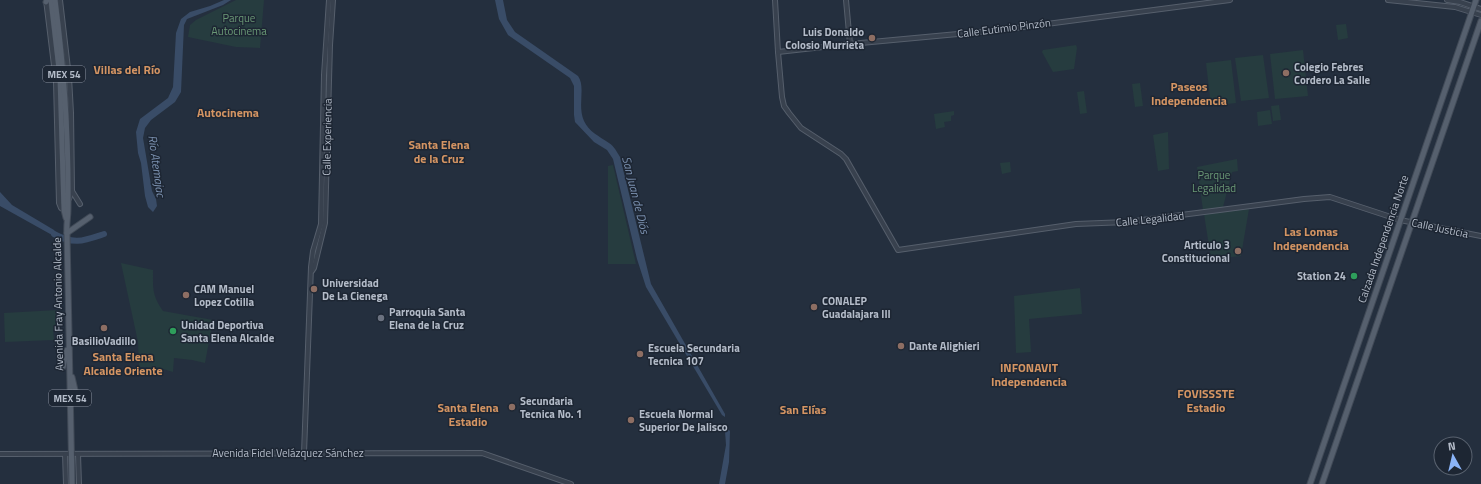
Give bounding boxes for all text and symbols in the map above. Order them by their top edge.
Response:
park label: Parque Autocinema [211,10,267,39]
street label: Calle Eutimio Pinzón [956,14,1052,42]
place label: Luis Donaldo Colosio Murrieta [785,24,864,53]
marker: Luis Donaldo Colosio Murrieta [867,33,877,43]
place label: Colegio Febres Cordero La Salle [1294,59,1371,88]
district label: Villas del Río [94,60,160,79]
road number: MEX 54 [43,66,85,82]
marker: Colegio Febres Cordero La Salle [1281,68,1291,78]
district label: Paseos Independencia [1151,77,1227,110]
street label: Calle Experiencia [318,98,336,176]
district label: Autocinema [197,103,259,122]
water label: Río Atemajac [143,134,171,199]
district label: Santa Elena de la Cruz [408,135,470,168]
water label: San Juan de Diós [617,154,655,237]
park label: Parque Legalidad [1192,167,1236,196]
street label: Calzada Independencia Norte [1354,172,1413,305]
street label: Calle Legalidad [1115,207,1185,231]
street label: Calle Justicia [1410,214,1470,242]
district label: Las Lomas Independencia [1273,222,1349,255]
street label: Avenida Fray Antonio Alcalde [49,237,67,371]
place label: Articulo 3 Constitucional [1162,237,1230,266]
marker: Articulo 3 Constitucional [1233,246,1243,256]
place label: Station 24 [1297,268,1346,284]
marker: Station 24 [1349,271,1359,281]
place label: Universidad De La Cienega [322,275,388,304]
place label: CAM Manuel Lopez Cotilla [194,281,255,310]
marker: Universidad De La Cienega [309,284,319,294]
marker: CAM Manuel Lopez Cotilla [181,290,191,300]
place label: CONALEP Guadalajara III [822,293,891,322]
marker: CONALEP Guadalajara III [809,302,819,312]
place label: Parroquia Santa Elena de la Cruz [389,304,466,333]
marker: Parroquia Santa Elena de la Cruz [376,313,386,323]
place label: Unidad Deportiva Santa Elena Alcalde [181,317,275,346]
marker: BasilioVadillo [99,323,109,333]
marker: Unidad Deportiva Santa Elena Alcalde [168,326,178,336]
place label: BasilioVadillo [72,333,136,349]
place label: Dante Alighieri [909,338,980,354]
place label: Escuela Secundaria Tecnica 107 [648,340,740,369]
marker: Dante Alighieri [896,341,906,351]
district label: Santa Elena Alcalde Oriente [83,347,163,380]
marker: Escuela Secundaria Tecnica 107 [635,349,645,359]
district label: INFONAVIT Independencia [991,358,1067,391]
district label: FOVISSSTE Estadio [1177,384,1235,417]
road number: MEX 54 [49,390,91,406]
place label: Secundaria Tecnica No. 1 [520,393,582,422]
district label: Santa Elena Estadio [437,398,499,431]
district label: San Elías [780,400,827,419]
marker: Secundaria Tecnica No. 1 [507,402,517,412]
place label: Escuela Normal Superior De Jalisco [639,406,728,435]
marker: Escuela Normal Superior De Jalisco [626,415,636,425]
north arrow [1433,436,1473,476]
text: N [1447,438,1456,455]
street label: Avenida Fidel Velázquez Sánchez [212,445,364,461]

